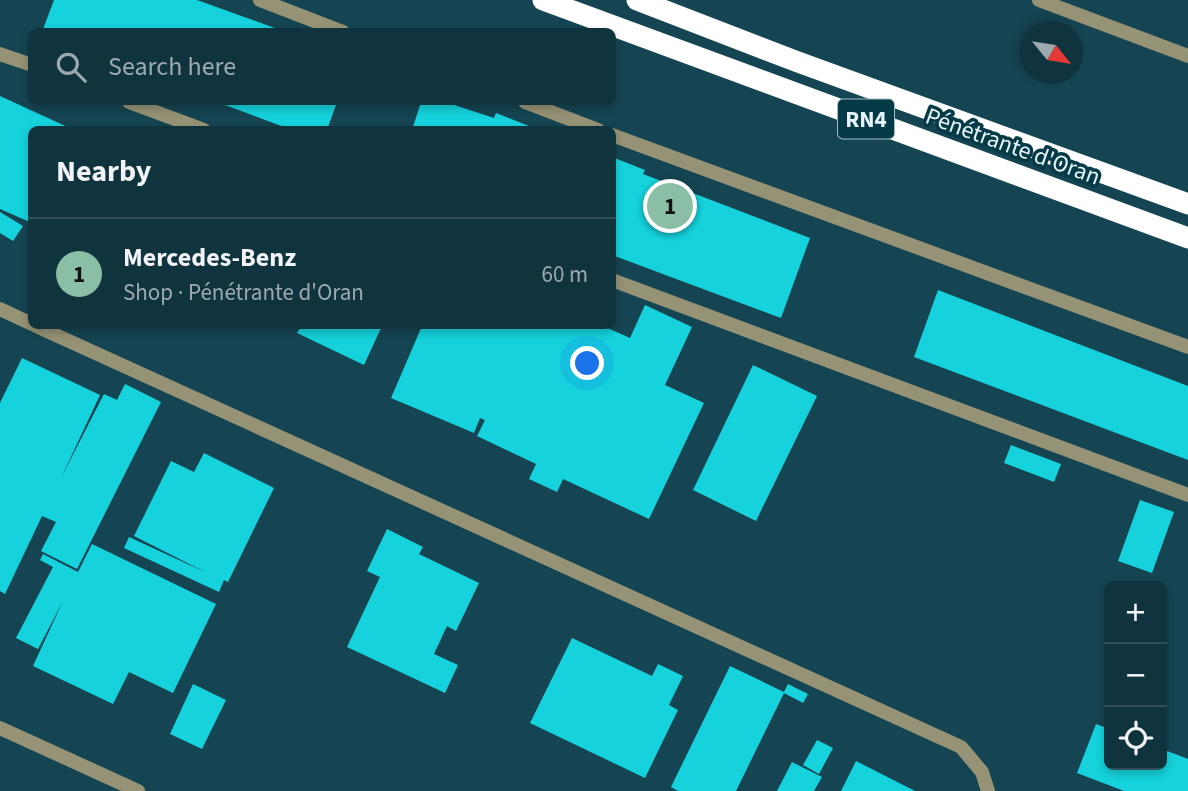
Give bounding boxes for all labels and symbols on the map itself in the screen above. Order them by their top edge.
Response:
north arrow [1020,21,1083,84]
street label: Pénétrante d'Oran [921,99,1105,194]
road number: RN4 [838,100,894,138]
pin: 1 [647,180,693,232]
your location [570,346,604,380]

